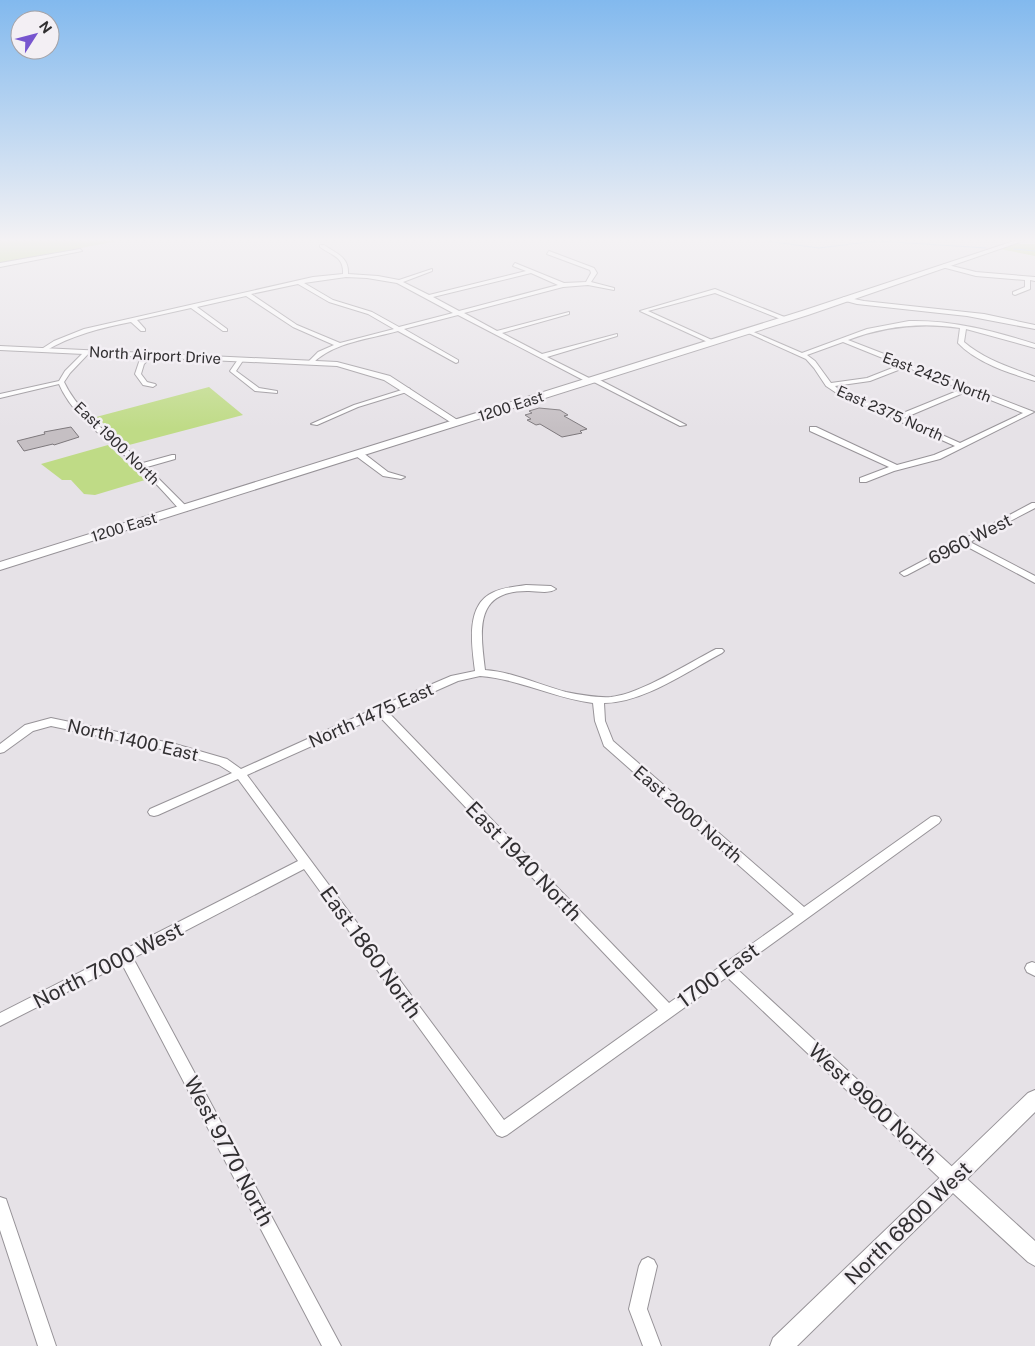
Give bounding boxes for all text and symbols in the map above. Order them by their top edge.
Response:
north arrow [10,10,60,60]
text: N [36,18,55,36]
street label: North Airport Drive [89,343,221,367]
street label: East 2425 North [880,349,994,405]
street label: East 2375 North [834,382,946,444]
street label: 1200 East [476,387,546,425]
street label: East 1900 North [71,398,163,488]
street label: 1200 East [89,509,159,545]
street label: 6960 West [925,509,1015,569]
street label: North 1475 East [305,678,437,752]
street label: North 1400 East [65,715,201,765]
street label: East 2000 North [629,761,747,867]
street label: East 1940 North [461,796,587,926]
street label: East 1860 North [315,881,427,1023]
street label: North 7000 West [29,916,187,1014]
street label: 1700 East [672,937,764,1013]
street label: West 9900 North [803,1038,943,1170]
street label: West 9770 North [179,1072,279,1230]
street label: North 6800 West [839,1156,977,1290]

